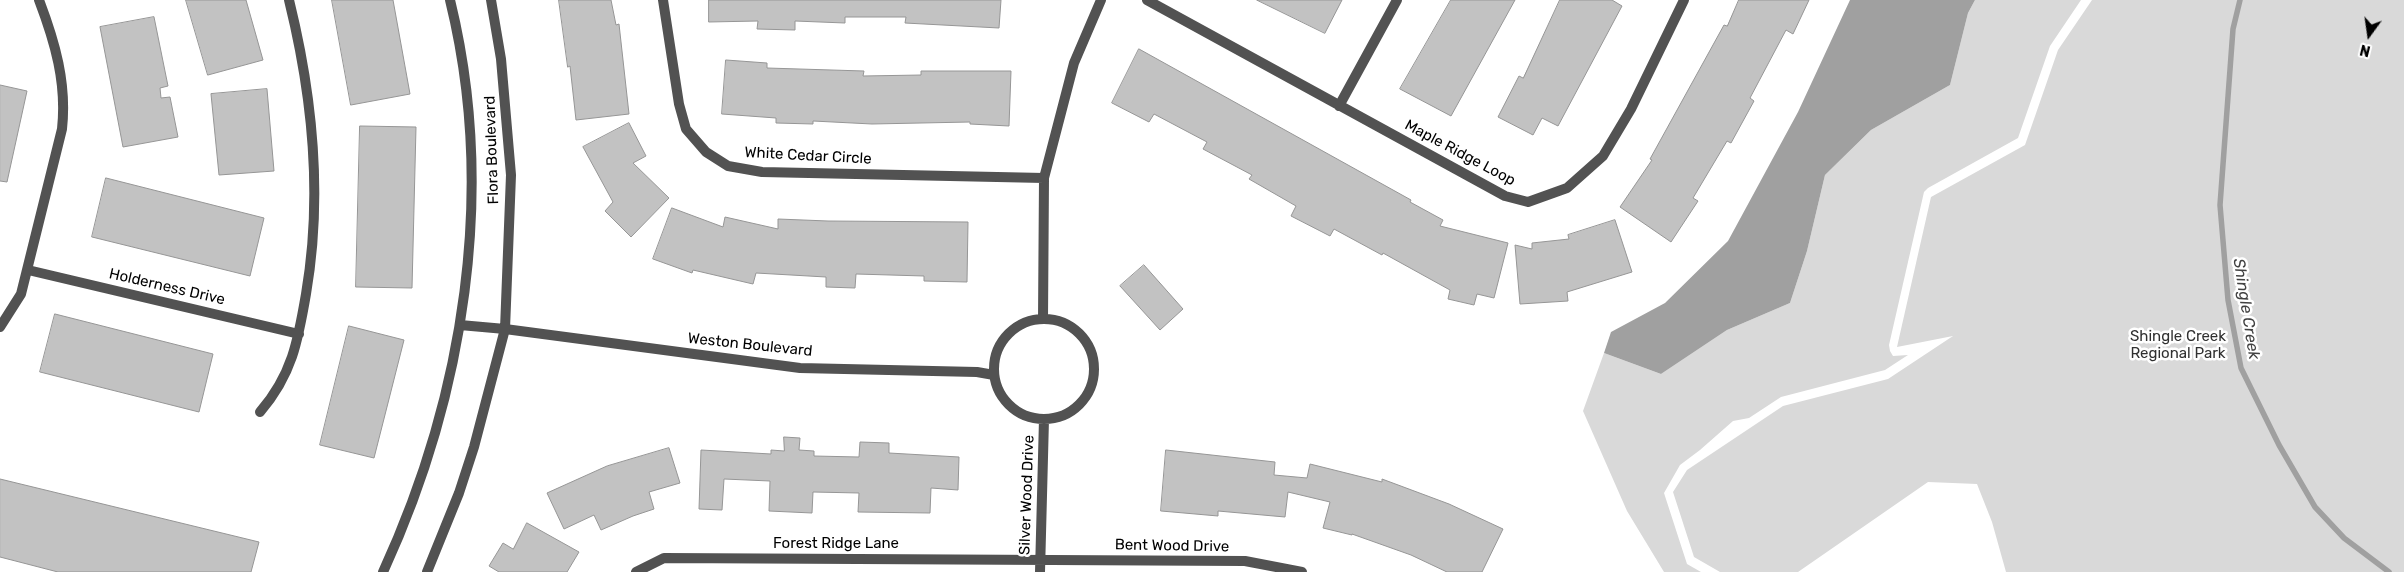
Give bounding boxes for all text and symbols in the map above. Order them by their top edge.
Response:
north arrow [2344,10,2394,60]
text: N [2358,41,2372,60]
street label: Flora Boulevard [481,95,503,205]
street label: Maple Ridge Loop [1402,116,1518,190]
street label: White Cedar Circle [744,144,872,168]
water label: Shingle Creek [2229,257,2263,361]
street label: Holderness Drive [107,265,227,309]
park label: Shingle Creek Regional Park [2130,328,2226,363]
street label: Weston Boulevard [687,330,813,360]
street label: Silver Wood Drive [1016,435,1038,555]
street label: Forest Ridge Lane [773,535,899,553]
street label: Bent Wood Drive [1115,536,1229,556]

